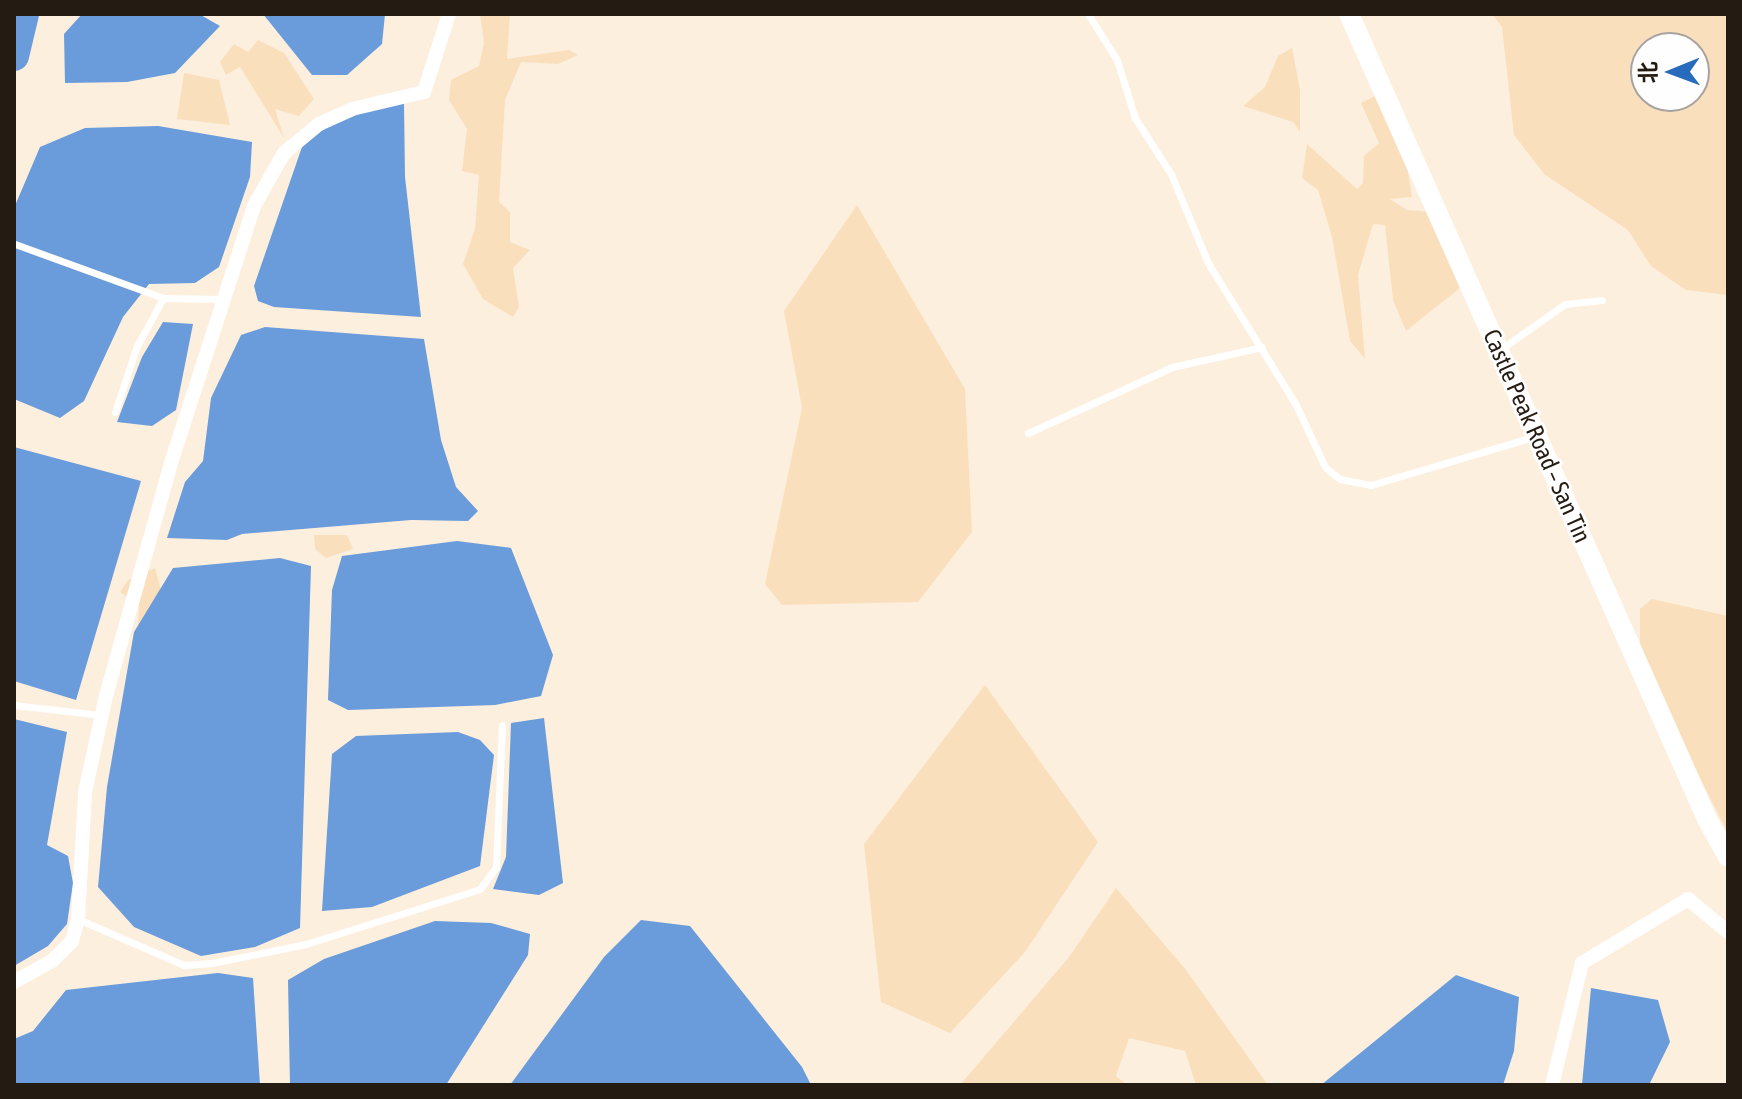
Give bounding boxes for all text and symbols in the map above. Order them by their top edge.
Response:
north arrow [1630,32,1710,112]
text: 北 [1635,61,1661,84]
street label: Castle Peak Road – San Tin [1477,325,1597,547]

